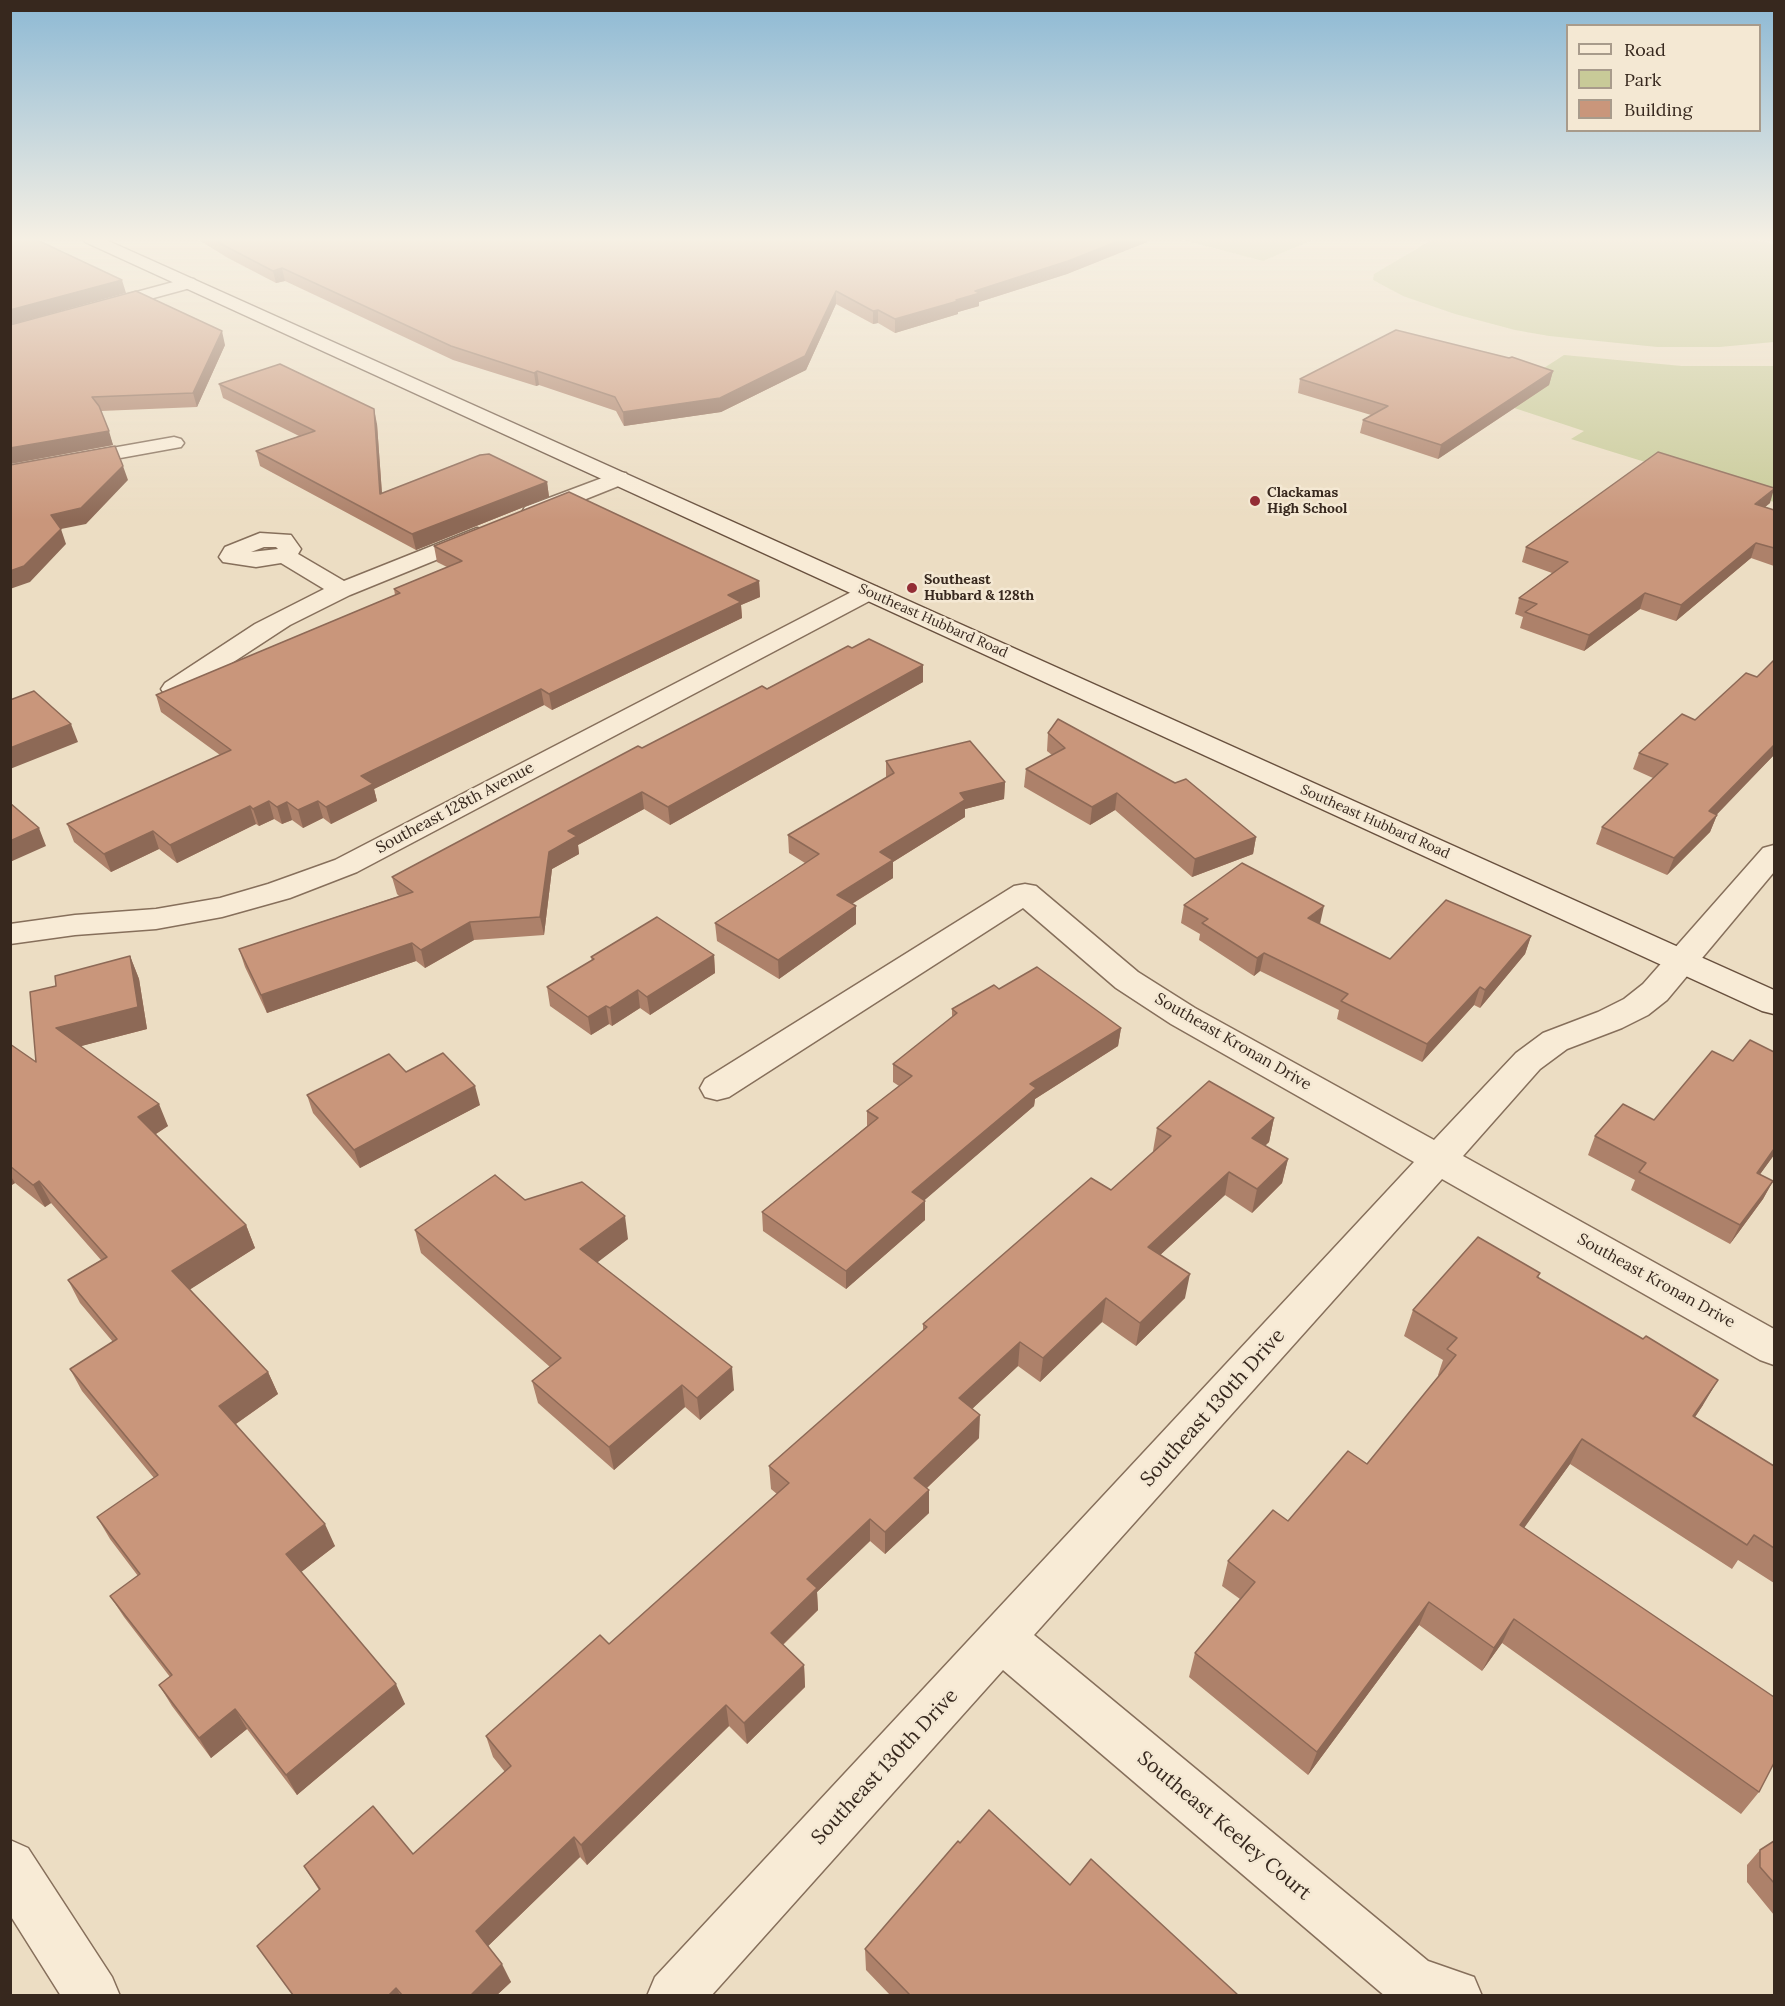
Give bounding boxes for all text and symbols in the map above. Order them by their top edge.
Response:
legend [1566,24,1761,132]
text: Road [1624,38,1666,61]
text: Park [1624,68,1661,91]
text: Building [1624,98,1692,121]
place label: Clackamas High School [1267,485,1347,518]
marker: Clackamas High School [1248,494,1262,508]
place label: Southeast Hubbard & 128th [924,572,1034,604]
street label: Southeast Hubbard Road [856,580,1010,662]
marker: Southeast Hubbard & 128th [905,581,919,595]
street label: Southeast 128th Avenue [373,758,537,858]
street label: Southeast Hubbard Road [1298,781,1452,863]
street label: Southeast Kronan Drive [1151,989,1315,1095]
street label: Southeast Kronan Drive [1574,1230,1738,1332]
street label: Southeast 130th Drive [1136,1324,1290,1492]
street label: Southeast 130th Drive [807,1684,963,1850]
street label: Southeast Keeley Court [1132,1746,1316,1906]

